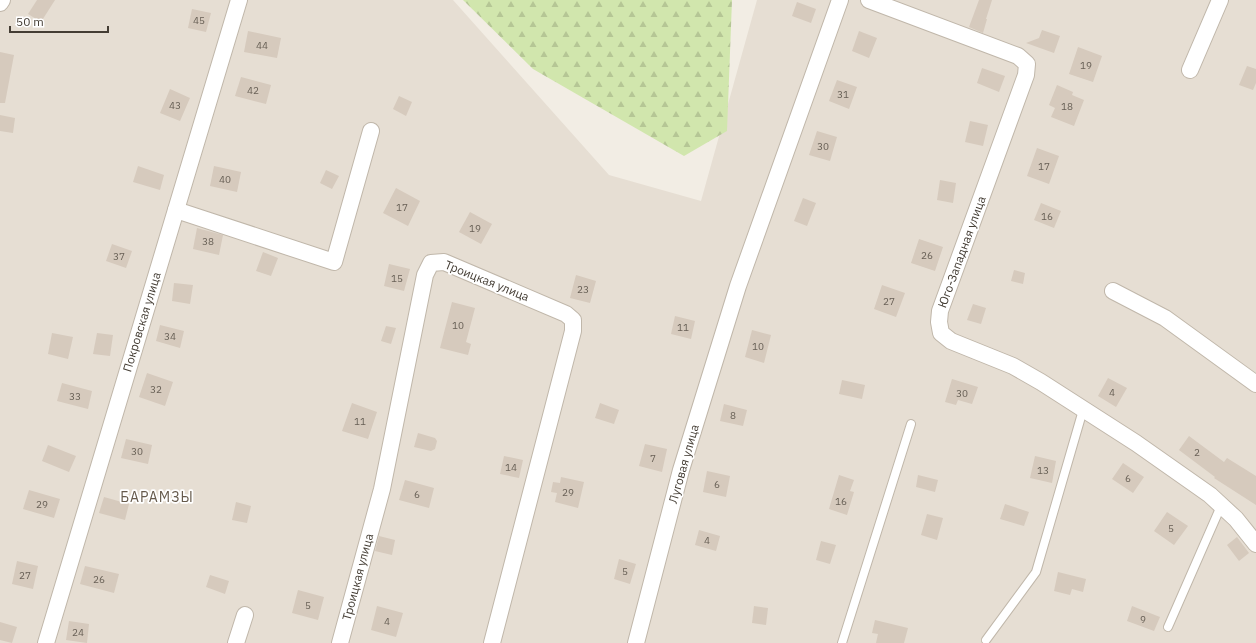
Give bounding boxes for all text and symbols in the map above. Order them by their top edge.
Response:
scale bar [10,8,108,34]
text: 50 m [16,14,44,29]
house number: 45 [193,14,205,27]
house number: 44 [256,39,268,52]
house number: 19 [1080,59,1092,72]
house number: 42 [247,84,259,97]
house number: 31 [837,88,849,101]
house number: 43 [169,99,181,112]
house number: 18 [1061,100,1073,113]
house number: 30 [817,140,829,153]
house number: 17 [1038,160,1050,173]
house number: 40 [219,173,231,186]
street label: Юго-Западная улица [934,193,989,310]
house number: 17 [396,201,408,214]
house number: 16 [1041,210,1053,223]
house number: 19 [469,222,481,235]
house number: 38 [202,235,214,248]
house number: 26 [921,249,933,262]
house number: 37 [113,250,125,263]
street label: Троицкая улица [443,257,532,304]
street label: Покровская улица [119,270,164,374]
house number: 15 [391,272,403,285]
house number: 23 [577,283,589,296]
house number: 27 [883,295,895,308]
house number: 10 [452,319,464,332]
house number: 11 [677,321,689,334]
house number: 34 [164,330,176,343]
house number: 10 [752,340,764,353]
house number: 32 [150,383,162,396]
house number: 4 [1109,386,1115,399]
house number: 30 [956,387,968,400]
house number: 33 [69,390,81,403]
house number: 8 [730,409,736,422]
house number: 11 [354,415,366,428]
street label: Луговая улица [665,422,702,505]
house number: 30 [131,445,143,458]
house number: 2 [1194,446,1200,459]
house number: 7 [650,452,656,465]
house number: 14 [505,461,517,474]
house number: 13 [1037,464,1049,477]
house number: 6 [1125,472,1131,485]
house number: 6 [714,478,720,491]
house number: 29 [562,486,574,499]
district label: БАРАМЗЫ [120,488,194,506]
house number: 6 [414,488,420,501]
house number: 16 [835,495,847,508]
house number: 29 [36,498,48,511]
house number: 5 [1168,522,1174,535]
street label: Троицкая улица [339,531,377,622]
house number: 4 [704,534,710,547]
house number: 5 [622,565,628,578]
house number: 27 [19,569,31,582]
house number: 26 [93,573,105,586]
house number: 5 [305,599,311,612]
house number: 9 [1140,613,1146,626]
house number: 4 [384,615,390,628]
house number: 24 [72,626,84,639]

